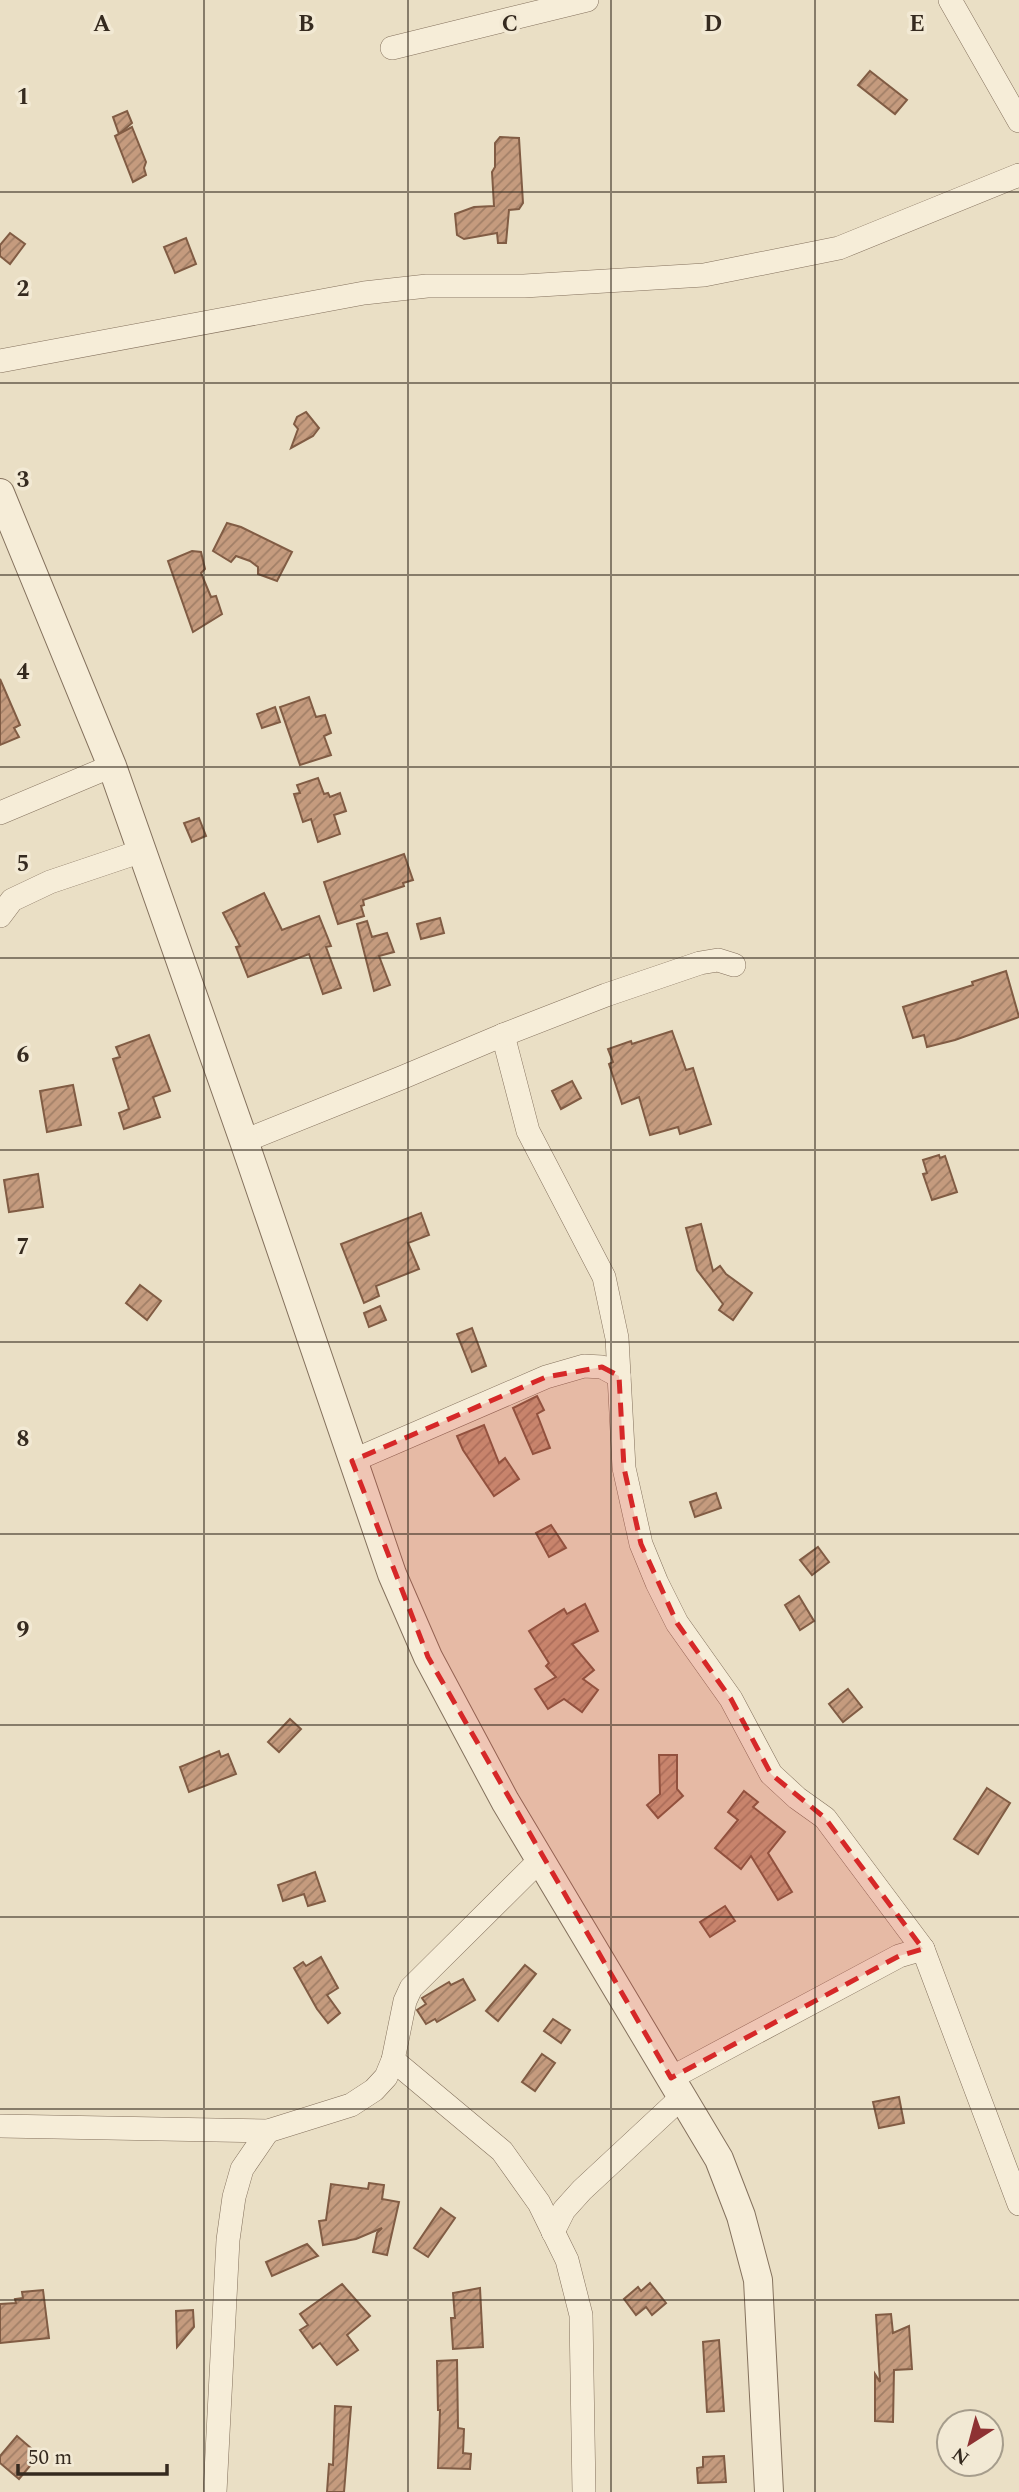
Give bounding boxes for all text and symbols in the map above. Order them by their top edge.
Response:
text: A [93,7,111,42]
text: B [298,7,314,42]
text: C [502,7,518,42]
text: D [704,7,722,42]
text: E [909,7,925,42]
text: 1 [17,80,29,115]
text: 2 [17,272,30,307]
text: 3 [17,463,30,498]
text: 4 [17,655,30,690]
text: 5 [17,847,29,882]
text: 6 [17,1038,30,1073]
text: 7 [17,1230,29,1265]
text: 8 [17,1422,29,1457]
text: 9 [17,1613,30,1648]
north arrow [935,2408,1005,2478]
scale bar [18,2432,166,2476]
text: N [946,2439,976,2472]
text: 50 m [28,2442,72,2474]

